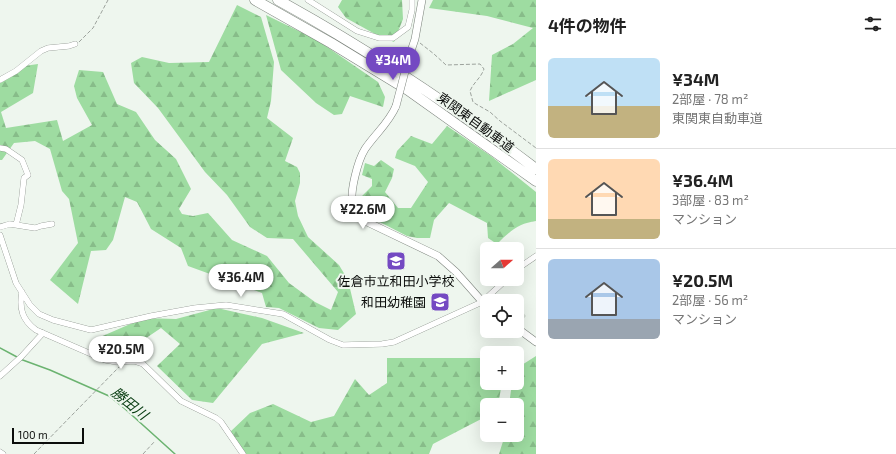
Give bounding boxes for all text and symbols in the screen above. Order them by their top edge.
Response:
icon: filters [862,13,884,35]
text: 4件の物件 [548,15,627,35]
pin: ¥34M [369,47,417,81]
text: ¥34M [375,52,411,68]
text: ¥34M [672,69,719,89]
icon: home [580,74,628,122]
street label: 東関東自動車道 [434,89,518,155]
text: 2部屋 · 78 m² [672,91,748,107]
text: 東関東自動車道 [672,110,763,126]
text: ¥36.4M [672,170,733,190]
icon: home [580,175,628,223]
text: 3部屋 · 83 m² [672,192,749,208]
pin: ¥22.6M [330,196,396,230]
text: ¥22.6M [340,201,386,217]
text: マンション [672,211,737,227]
north arrow [480,242,524,286]
map controls [480,242,524,442]
school or university icon: 佐倉市立和田小学校 [385,250,407,272]
pin: ¥36.4M [208,264,274,298]
text: ¥36.4M [218,269,264,285]
text: ¥20.5M [672,270,733,290]
place label: 佐倉市立和田小学校 [337,273,455,289]
icon: home [580,275,628,323]
school or university icon: 和田幼稚園 [429,291,451,313]
text: 2部屋 · 56 m² [672,292,748,308]
place label: 和田幼稚園 [361,294,426,310]
button: locate [480,294,524,338]
text: マンション [672,311,737,327]
pin: ¥20.5M [88,336,154,370]
text: ¥20.5M [98,341,144,357]
button: + [480,346,524,390]
water label: 勝田川 [108,383,153,424]
button: − [480,398,524,442]
scale bar [12,426,84,445]
text: 100 m [18,428,48,441]

